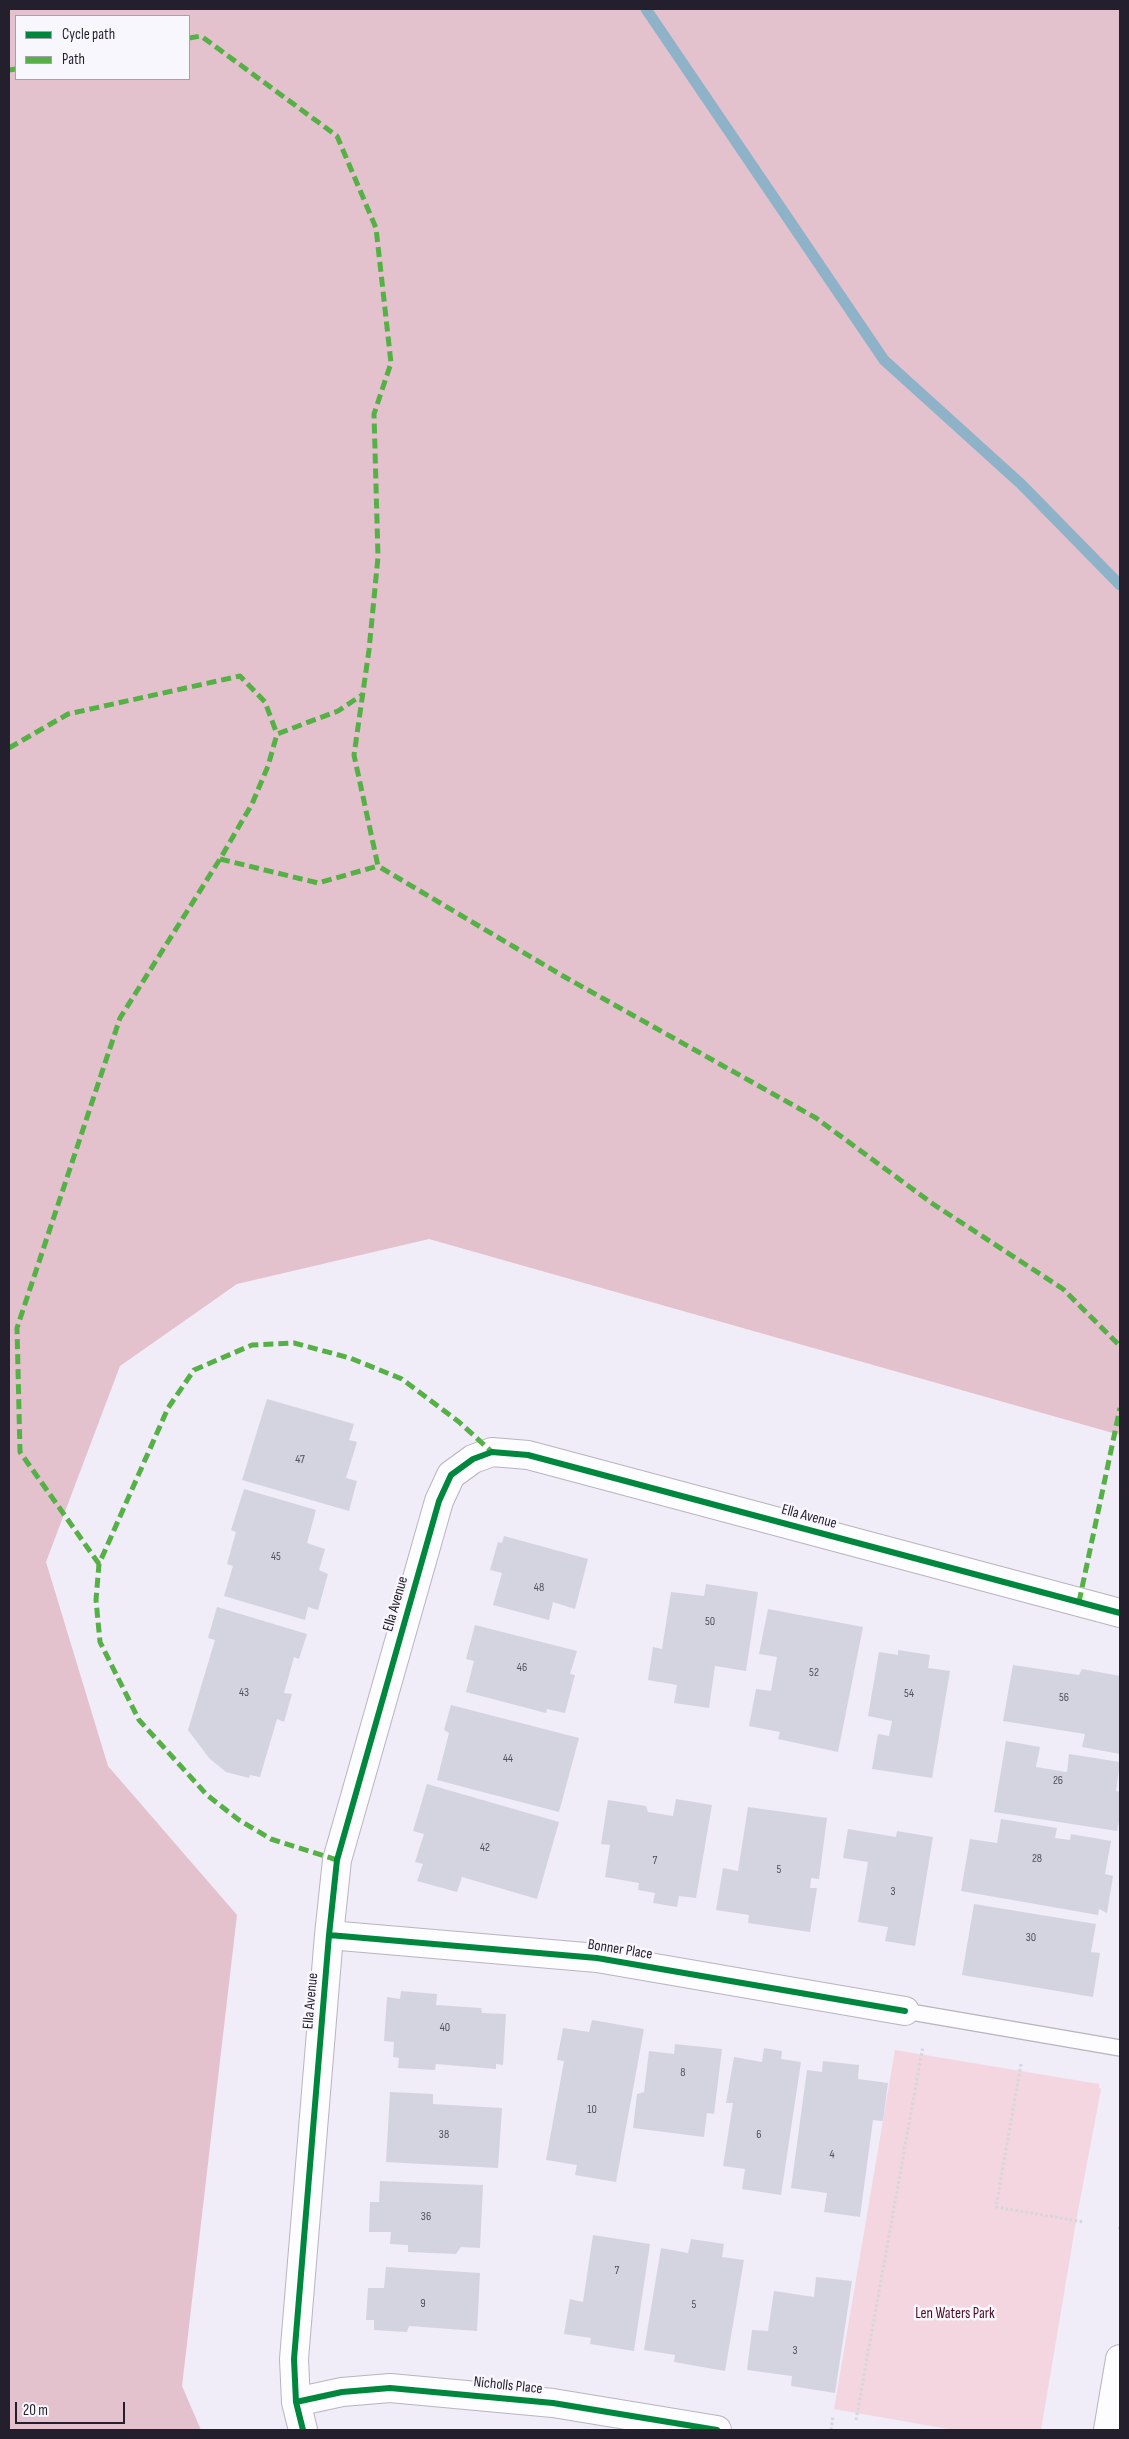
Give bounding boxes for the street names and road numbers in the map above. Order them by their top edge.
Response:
street label: Ella Avenue [779,1501,839,1533]
street label: Ella Avenue [380,1574,412,1634]
street label: Bonner Place [586,1936,654,1964]
street label: Ella Avenue [300,1972,322,2030]
street label: Nicholls Place [473,2373,543,2399]

